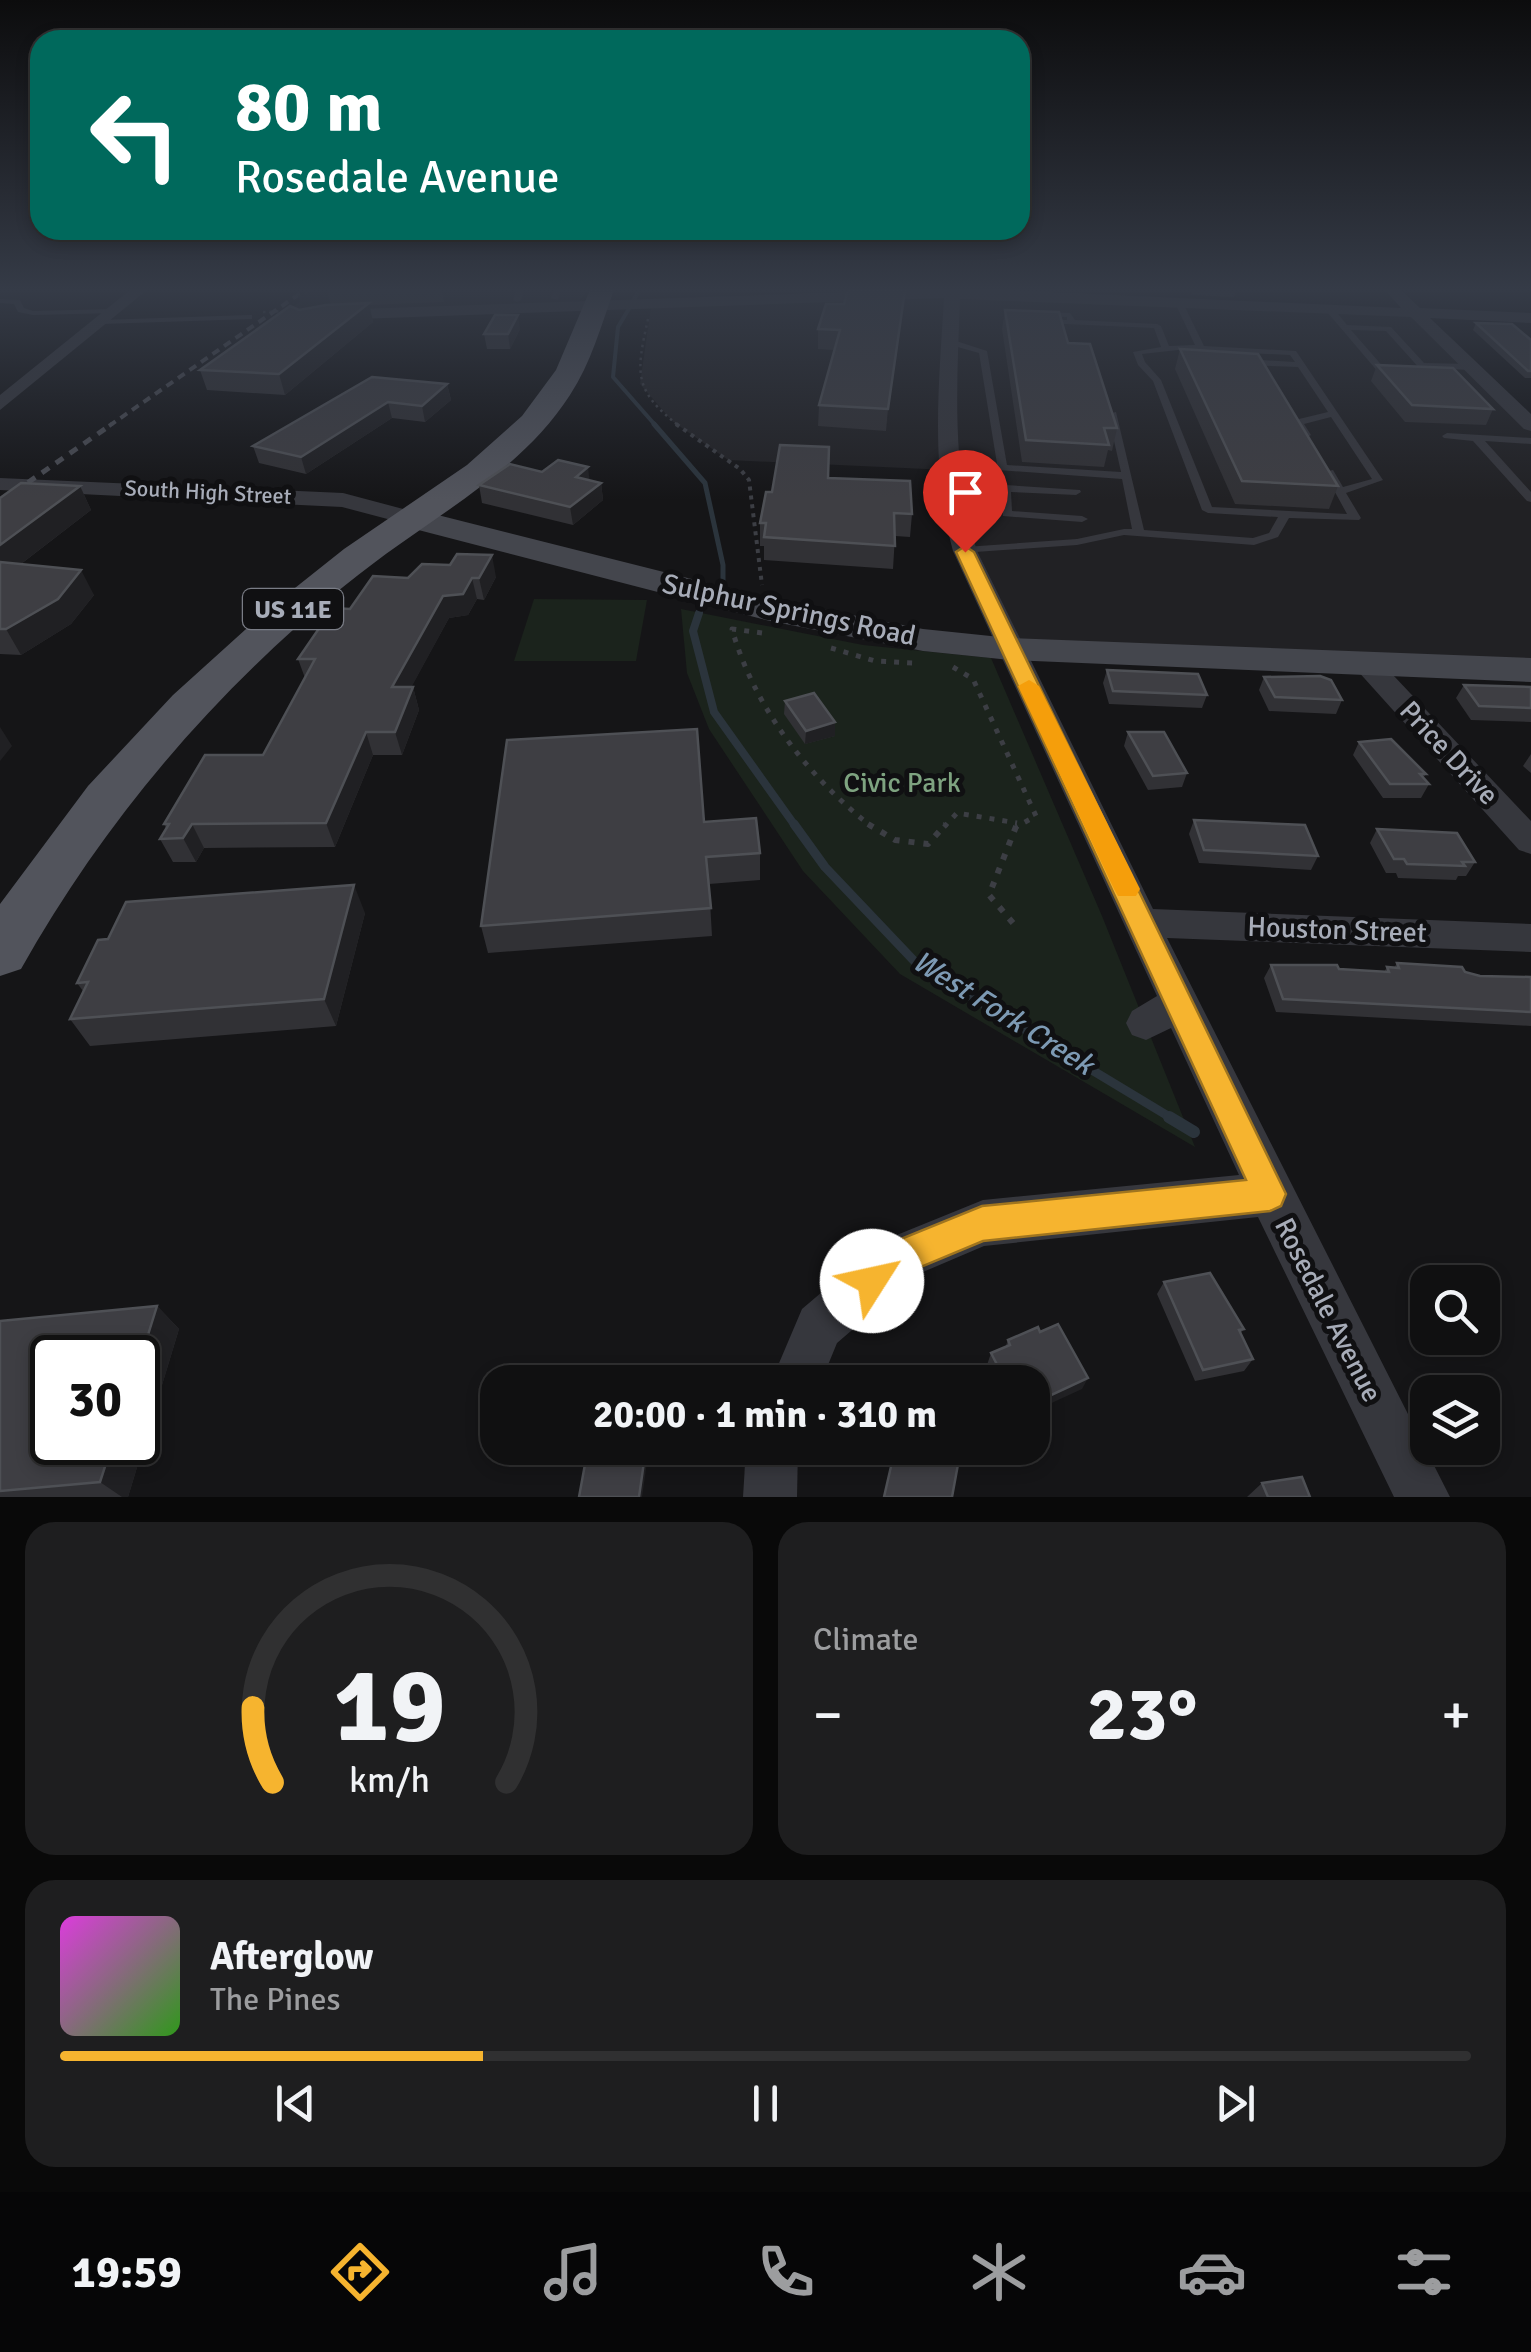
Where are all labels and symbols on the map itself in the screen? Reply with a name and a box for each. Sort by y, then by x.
pin [923,450,1008,553]
street label: South High Street [124,474,292,510]
street label: Sulphur Springs Road [659,567,919,653]
road number: US 11E [243,589,343,629]
street label: Price Drive [1392,694,1506,812]
park label: Civic Park [843,766,961,800]
street label: Houston Street [1247,910,1427,950]
water label: West Fork Creek [906,943,1103,1085]
street label: Rosedale Avenue [1267,1212,1389,1408]
position arrow [820,1229,924,1333]
speed limit sign: 30 [30,1335,160,1465]

